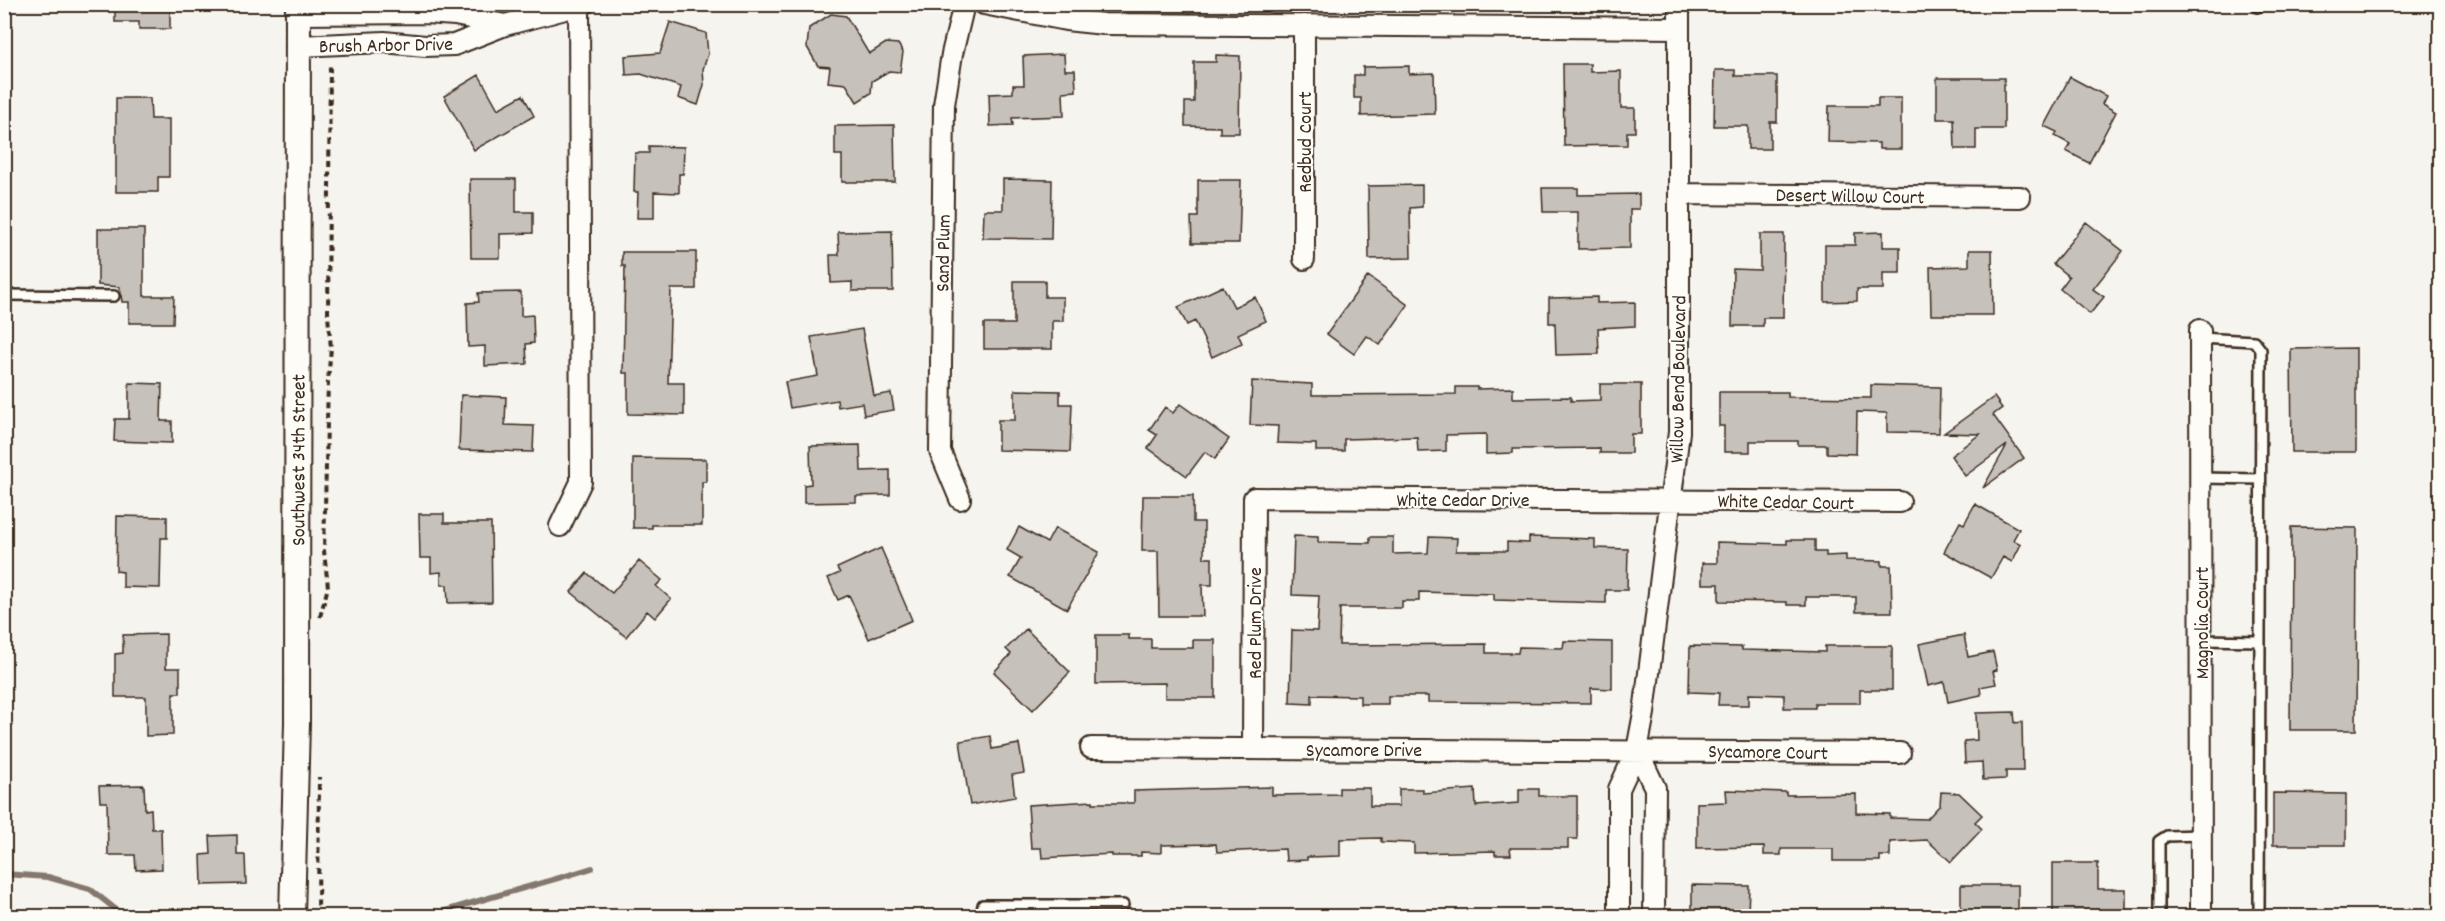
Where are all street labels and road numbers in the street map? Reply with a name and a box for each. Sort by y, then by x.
street label: Brush Arbor Drive [319,32,454,62]
street label: Redbud Court [1293,91,1321,193]
street label: Desert Willow Court [1775,183,1925,213]
street label: Sand Plum [930,214,960,292]
street label: Willow Bend Boulevard [1665,295,1695,463]
street label: Southwest 34th Street [286,374,314,546]
street label: White Cedar Drive [1396,488,1530,516]
street label: White Cedar Court [1717,489,1855,519]
street label: Red Plum Drive [1243,567,1271,679]
street label: Magnolia Court [2190,567,2218,679]
street label: Sycamore Drive [1306,738,1422,766]
street label: Sycamore Court [1708,739,1828,769]

